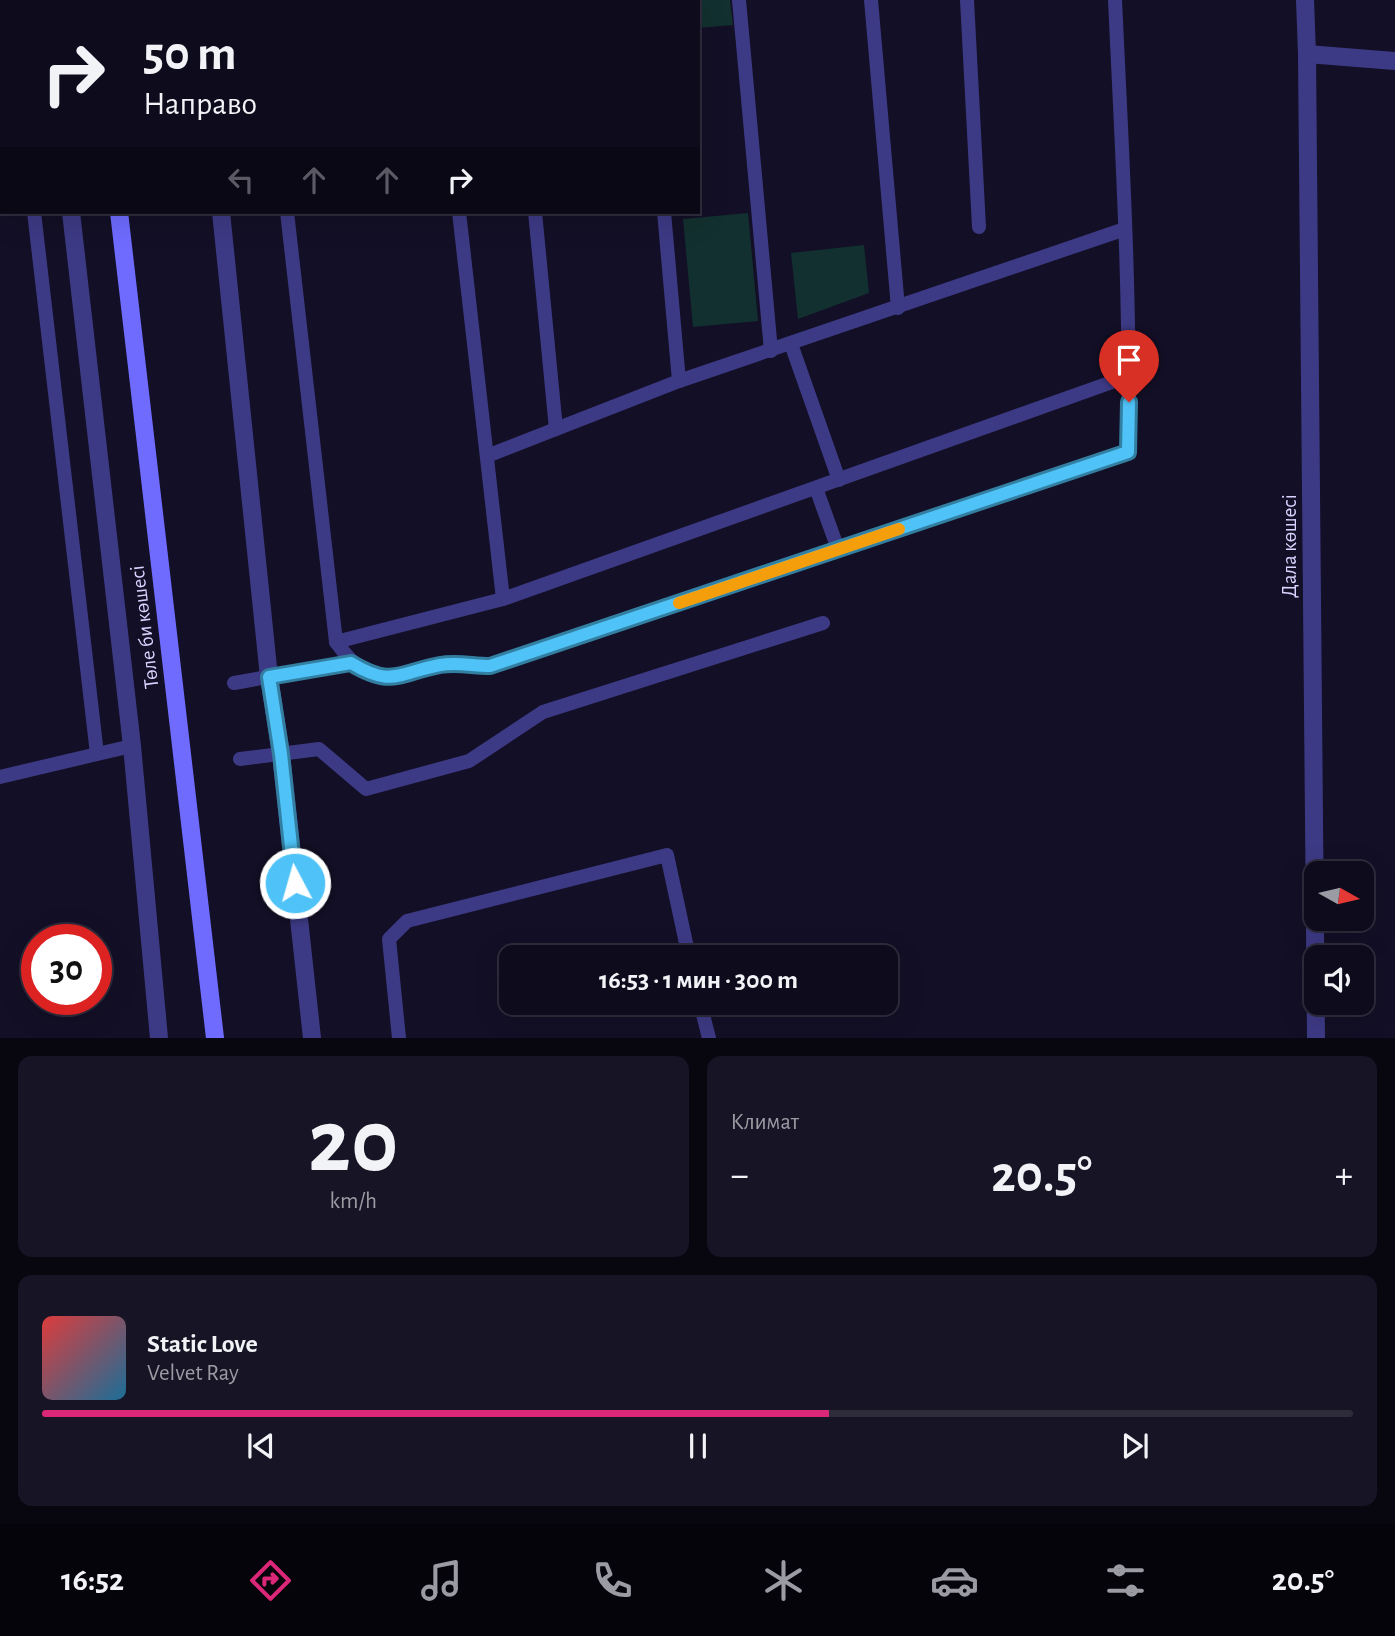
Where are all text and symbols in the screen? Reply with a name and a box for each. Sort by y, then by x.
icon: right [28,28,119,119]
text: 50 m [143,30,237,79]
text: Направо [143,88,257,120]
icon: left [222,161,260,199]
icon: ahead [295,161,333,199]
icon: ahead [368,161,406,199]
icon: right [441,161,479,199]
pin [1099,330,1159,402]
icon: arrive [1110,341,1148,379]
street label: Дала көшесі [1279,494,1300,598]
street label: Төле би көшесі [127,564,162,690]
position arrow [258,846,332,920]
north arrow [1304,861,1374,931]
map controls [1304,861,1374,1015]
speed limit sign: 30 [21,924,112,1015]
button: sound [1304,945,1374,1015]
text: 16:53 · 1 мин · 300 m [599,967,798,993]
text: 20 [308,1097,398,1188]
text: Климат [731,1111,799,1134]
text: 20.5° [991,1149,1092,1201]
text: − [731,1157,749,1195]
text: + [1335,1157,1353,1195]
text: km/h [330,1190,377,1213]
text: Static Love [147,1331,258,1357]
text: Velvet Ray [147,1362,239,1385]
icon: previous [242,1427,280,1465]
icon: pause [679,1427,717,1465]
icon: next [1116,1427,1154,1465]
icon: directions [246,1556,295,1605]
icon: music [417,1556,466,1605]
icon: phone [588,1556,637,1605]
icon: climate [759,1556,808,1605]
icon: car [930,1556,979,1605]
icon: filters [1101,1556,1150,1605]
text: 16:52 [61,1564,124,1596]
text: 20.5° [1272,1564,1334,1596]

